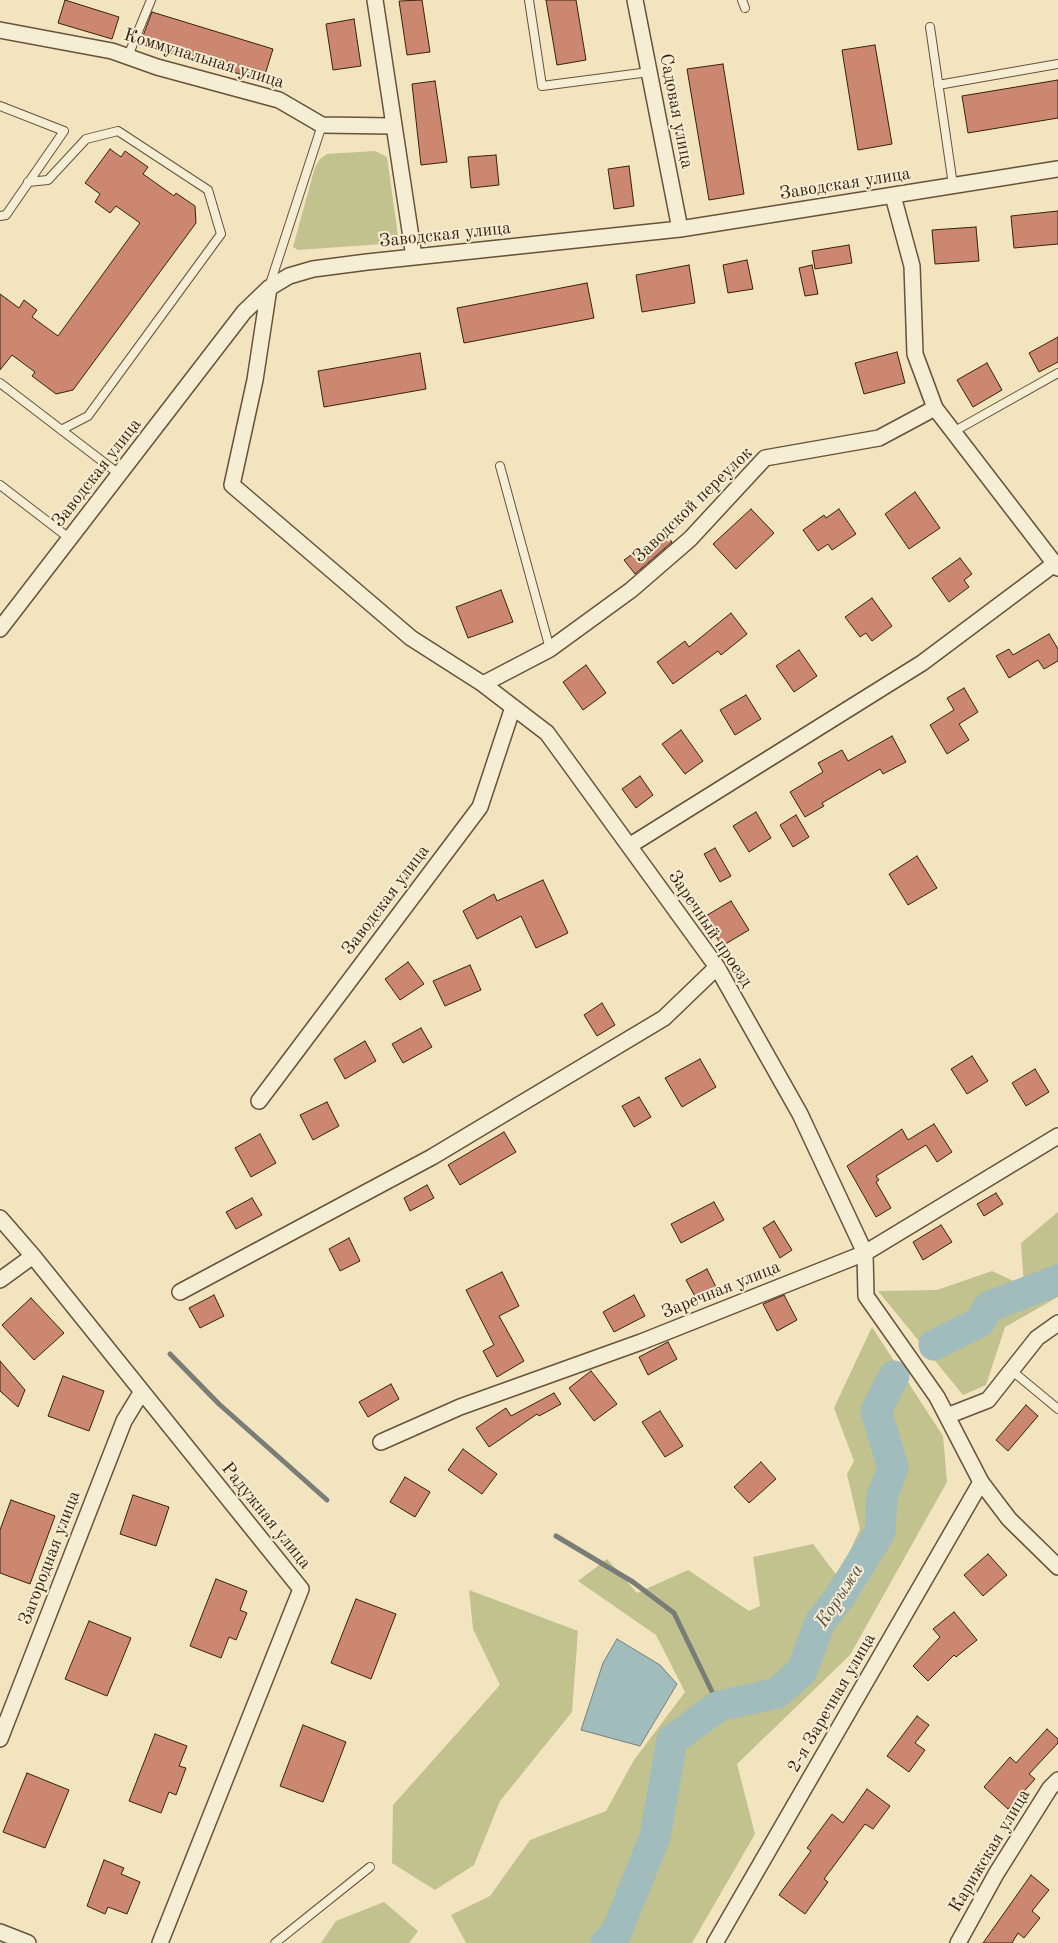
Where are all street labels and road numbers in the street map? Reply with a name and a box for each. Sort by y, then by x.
street label: Коммунальная улица [121,24,287,94]
street label: Садовая улица [654,52,698,170]
street label: Заводская улица [778,163,912,205]
street label: Заводская улица [378,217,512,253]
street label: Заводская улица [48,414,146,532]
street label: Заводской переулок [629,442,757,568]
street label: Заводская улица [338,841,434,959]
street label: Заречный проезд [663,866,757,992]
street label: Заречная улица [659,1256,783,1324]
street label: Радужная улица [216,1458,316,1574]
street label: Загородная улица [15,1488,85,1628]
street label: 2-я Заречная улица [783,1629,881,1777]
street label: Карижская улица [945,1785,1035,1917]

